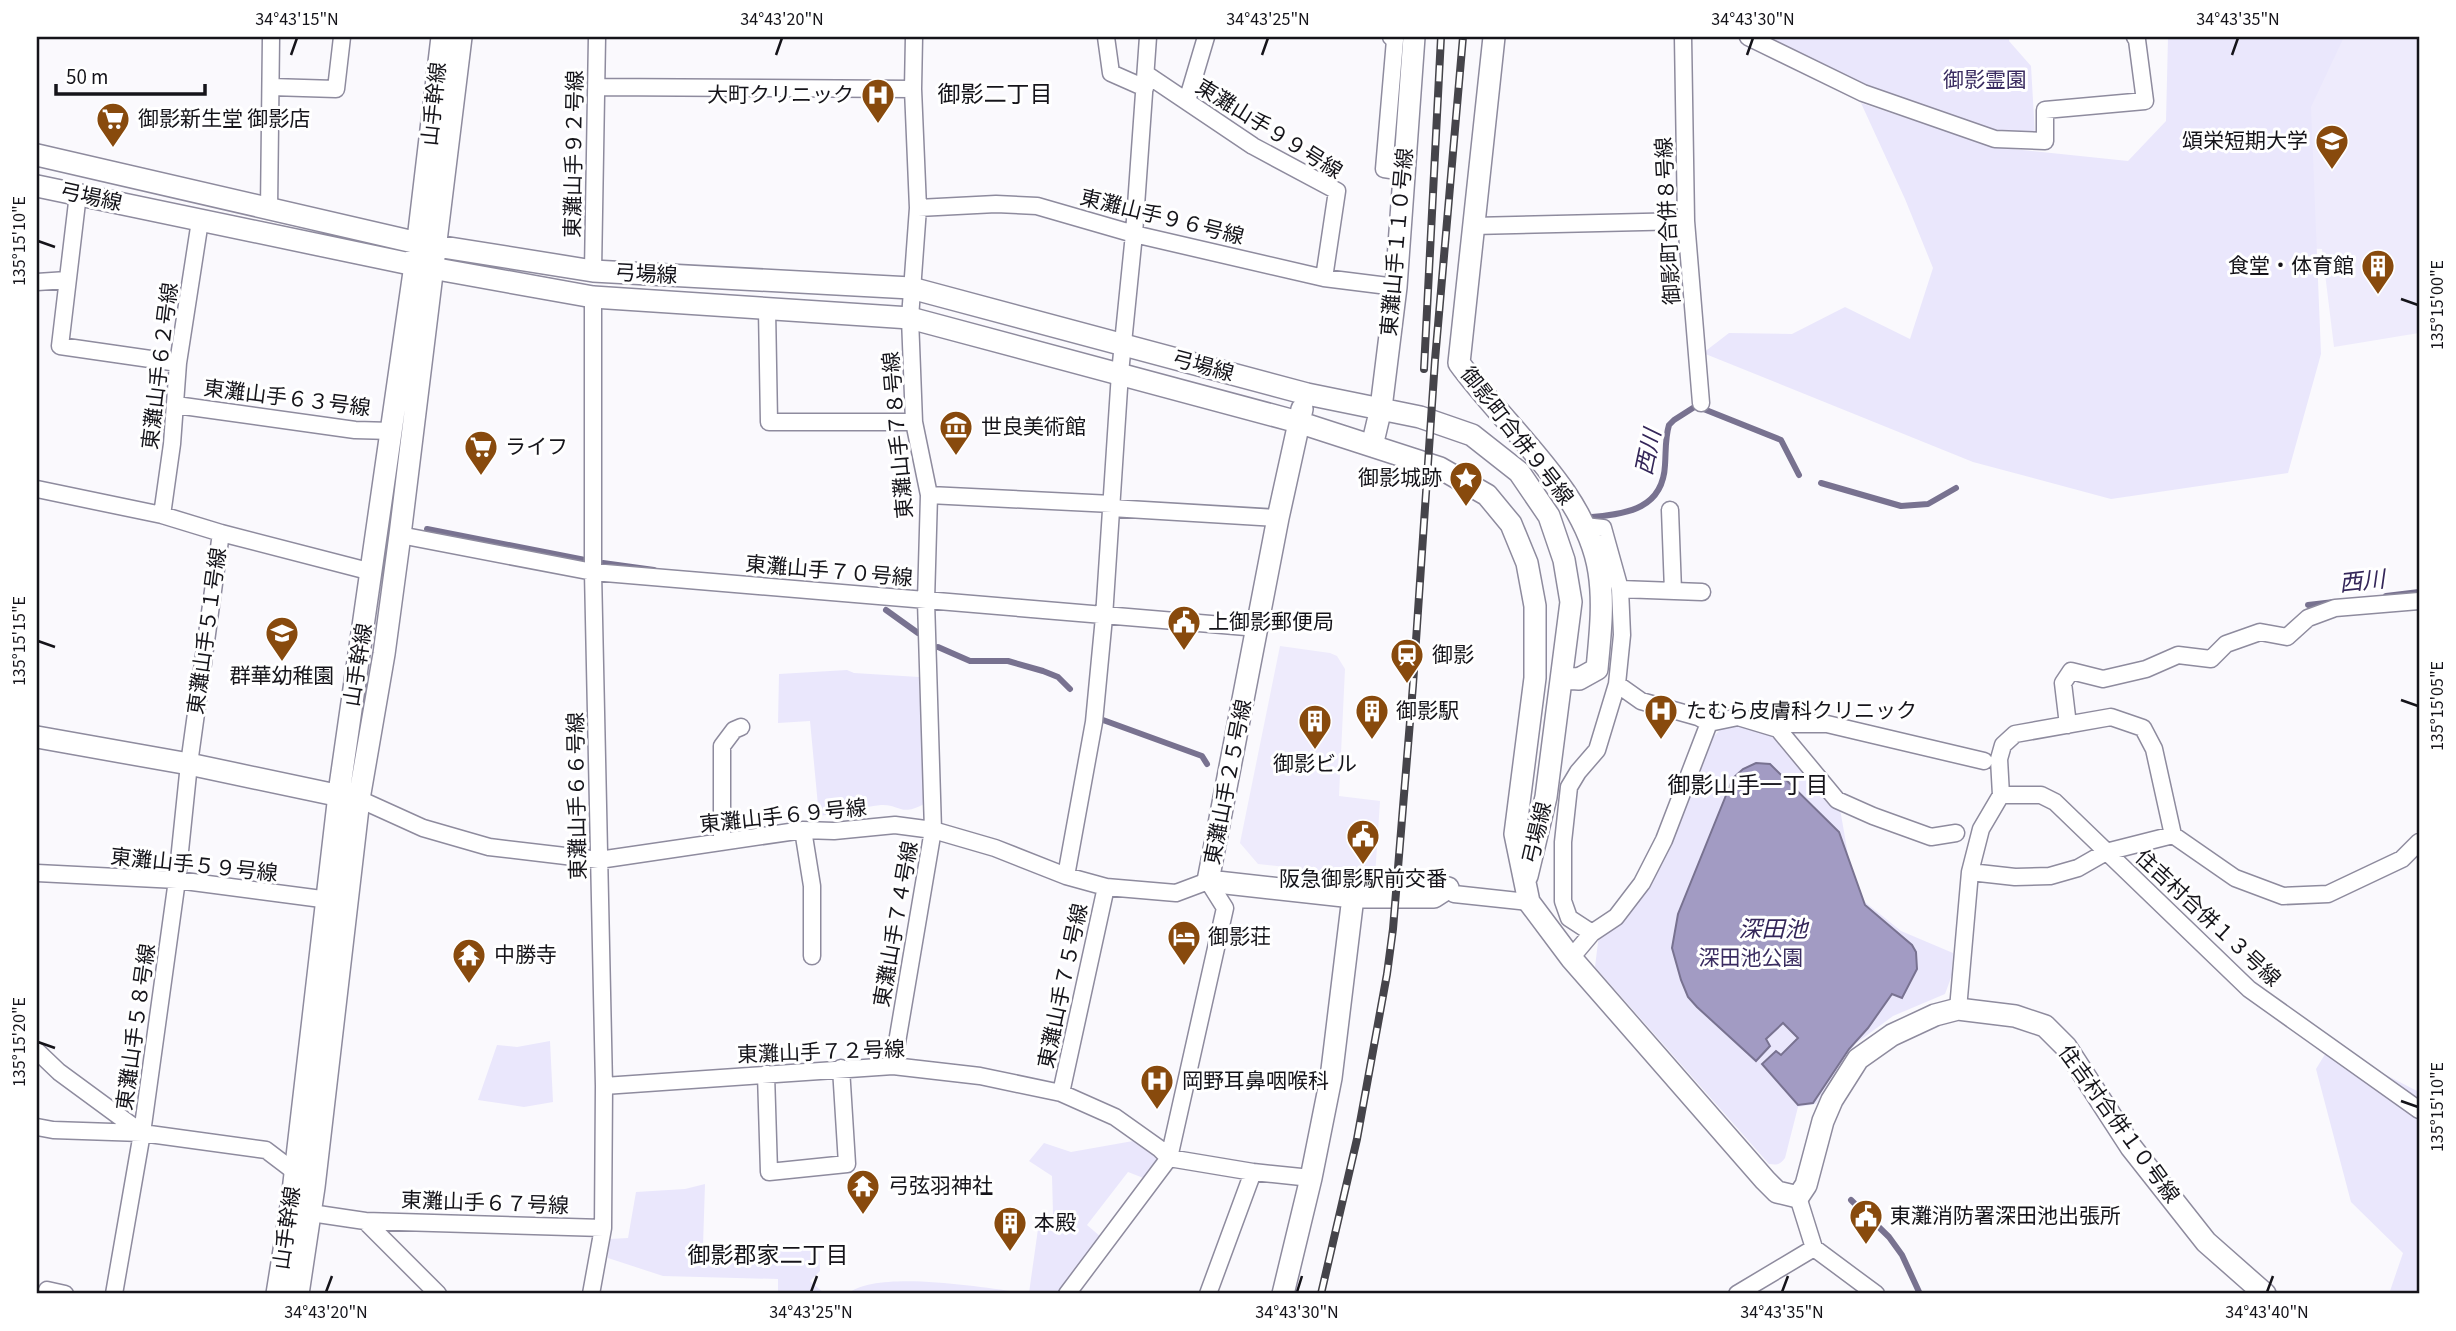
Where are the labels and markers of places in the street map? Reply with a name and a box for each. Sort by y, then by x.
hospital icon: 大町クリニック [859,76,897,125]
place label: 大町クリニック [707,80,854,110]
supermarket icon: 御影新生堂 御影店 [94,100,132,149]
place label: 御影新生堂 御影店 [138,104,310,134]
school or university icon: 頌栄短期大学 [2313,122,2351,171]
place label: 頌栄短期大学 [2182,126,2308,156]
building icon: 食堂・体育館 [2359,247,2397,296]
place label: 食堂・体育館 [2228,251,2354,281]
museum icon: 世良美術館 [937,408,975,457]
place label: 世良美術館 [981,412,1086,442]
supermarket icon: ライフ [462,428,500,477]
place label: ライフ [505,432,568,462]
place icon: 御影城跡 [1447,459,1485,508]
place label: 御影城跡 [1358,463,1442,493]
public building icon: 上御影郵便局 [1165,603,1203,652]
place label: 上御影郵便局 [1208,607,1334,637]
school or university icon: 群華幼稚園 [263,614,301,663]
station icon: 御影 [1388,636,1426,685]
place label: 御影 [1432,640,1474,670]
place label: 群華幼稚園 [230,661,335,691]
building icon: 御影駅 [1353,692,1391,741]
hospital icon: たむら皮膚科クリニック [1642,692,1680,741]
place label: 御影駅 [1396,696,1459,726]
place label: たむら皮膚科クリニック [1686,696,1917,726]
building icon: 御影ビル [1296,702,1334,751]
place label: 御影ビル [1273,749,1357,779]
public building icon: 阪急御影駅前交番 [1344,817,1382,866]
place label: 阪急御影駅前交番 [1279,864,1447,894]
hotel icon: 御影荘 [1165,918,1203,967]
place label: 御影荘 [1208,922,1271,952]
temple icon: 中勝寺 [450,936,488,985]
place label: 中勝寺 [494,940,557,970]
hospital icon: 岡野耳鼻咽喉科 [1138,1062,1176,1111]
place label: 岡野耳鼻咽喉科 [1182,1066,1329,1096]
temple icon: 弓弦羽神社 [844,1167,882,1216]
place label: 弓弦羽神社 [888,1171,993,1201]
public building icon: 東灘消防署深田池出張所 [1847,1197,1885,1246]
place label: 東灘消防署深田池出張所 [1890,1201,2121,1231]
building icon: 本殿 [991,1204,1029,1253]
place label: 本殿 [1034,1208,1076,1238]

